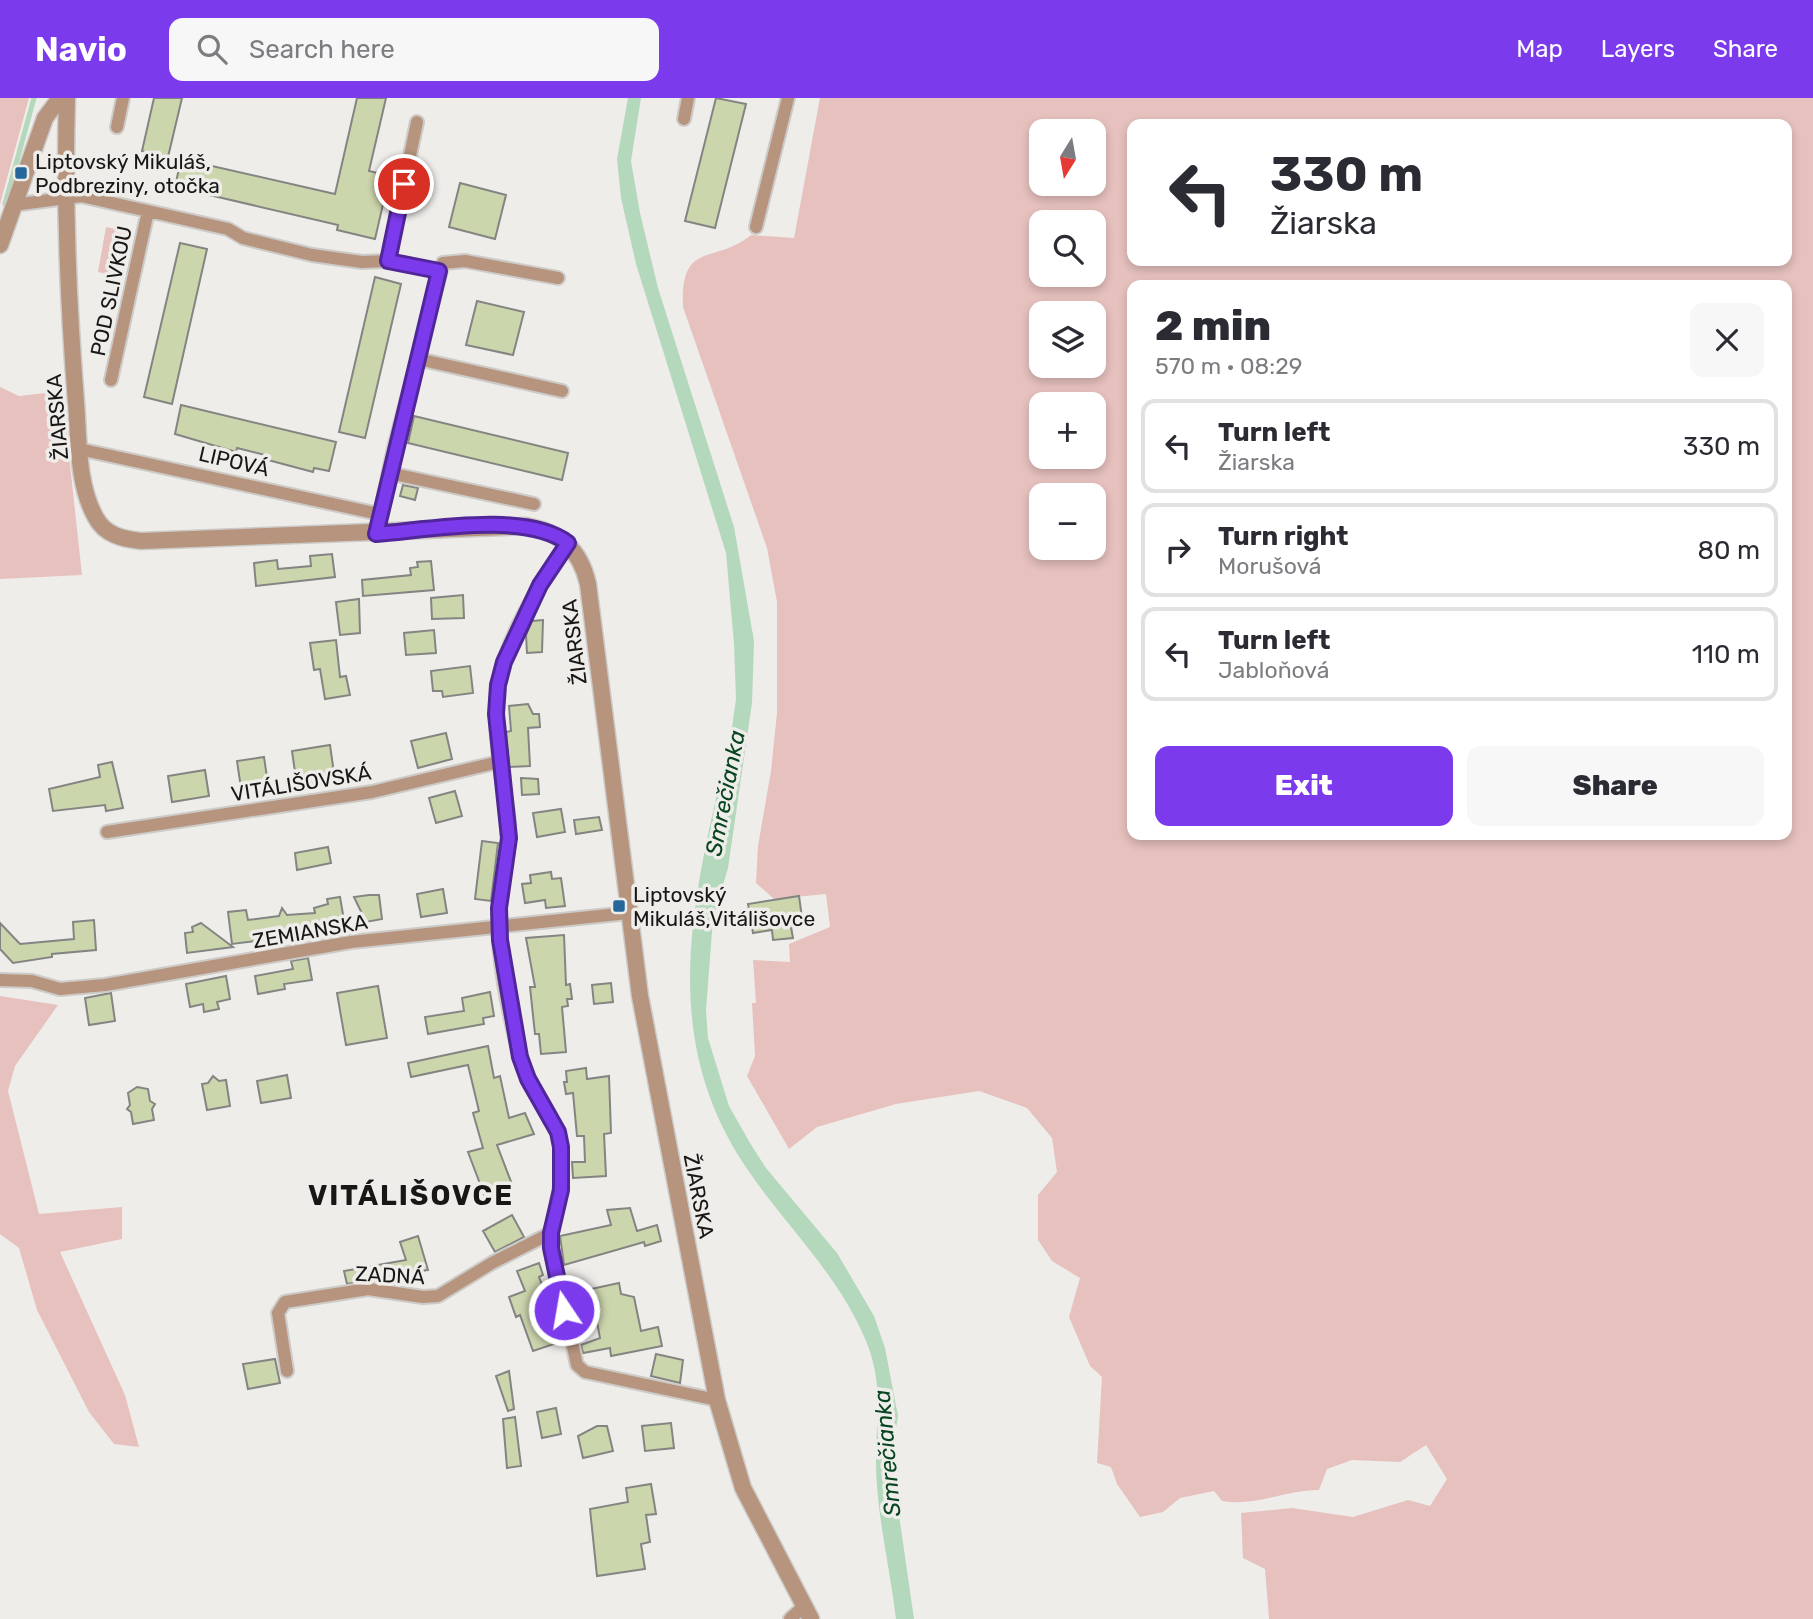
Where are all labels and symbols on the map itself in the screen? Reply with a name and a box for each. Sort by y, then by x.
north arrow [1029,119,1106,196]
place label: Liptovský Mikuláš, Podbreziny, otočka [35,149,220,198]
pin [374,154,434,214]
marker: Liptovský Mikuláš, Podbreziny, otočka [13,165,29,181]
street label: POD SLIVKOU [85,224,137,358]
street label: ŽIARSKA [41,373,73,461]
street label: LIPOVÁ [196,441,272,481]
street label: ŽIARSKA [556,598,592,686]
water label: Smrečianka [699,728,751,858]
street label: VITÁLIŠOVSKÁ [229,760,373,806]
place label: Liptovský Mikuláš,Vitálišovce [633,882,815,931]
marker: Liptovský Mikuláš,Vitálišovce [611,898,627,914]
street label: ZEMIANSKA [251,909,369,953]
street label: ŽIARSKA [679,1151,719,1241]
district label: VITÁLIŠOVCE [308,1179,514,1212]
street label: ZADNÁ [354,1261,426,1289]
position arrow [527,1273,601,1347]
water label: Smrečianka [868,1388,906,1518]

